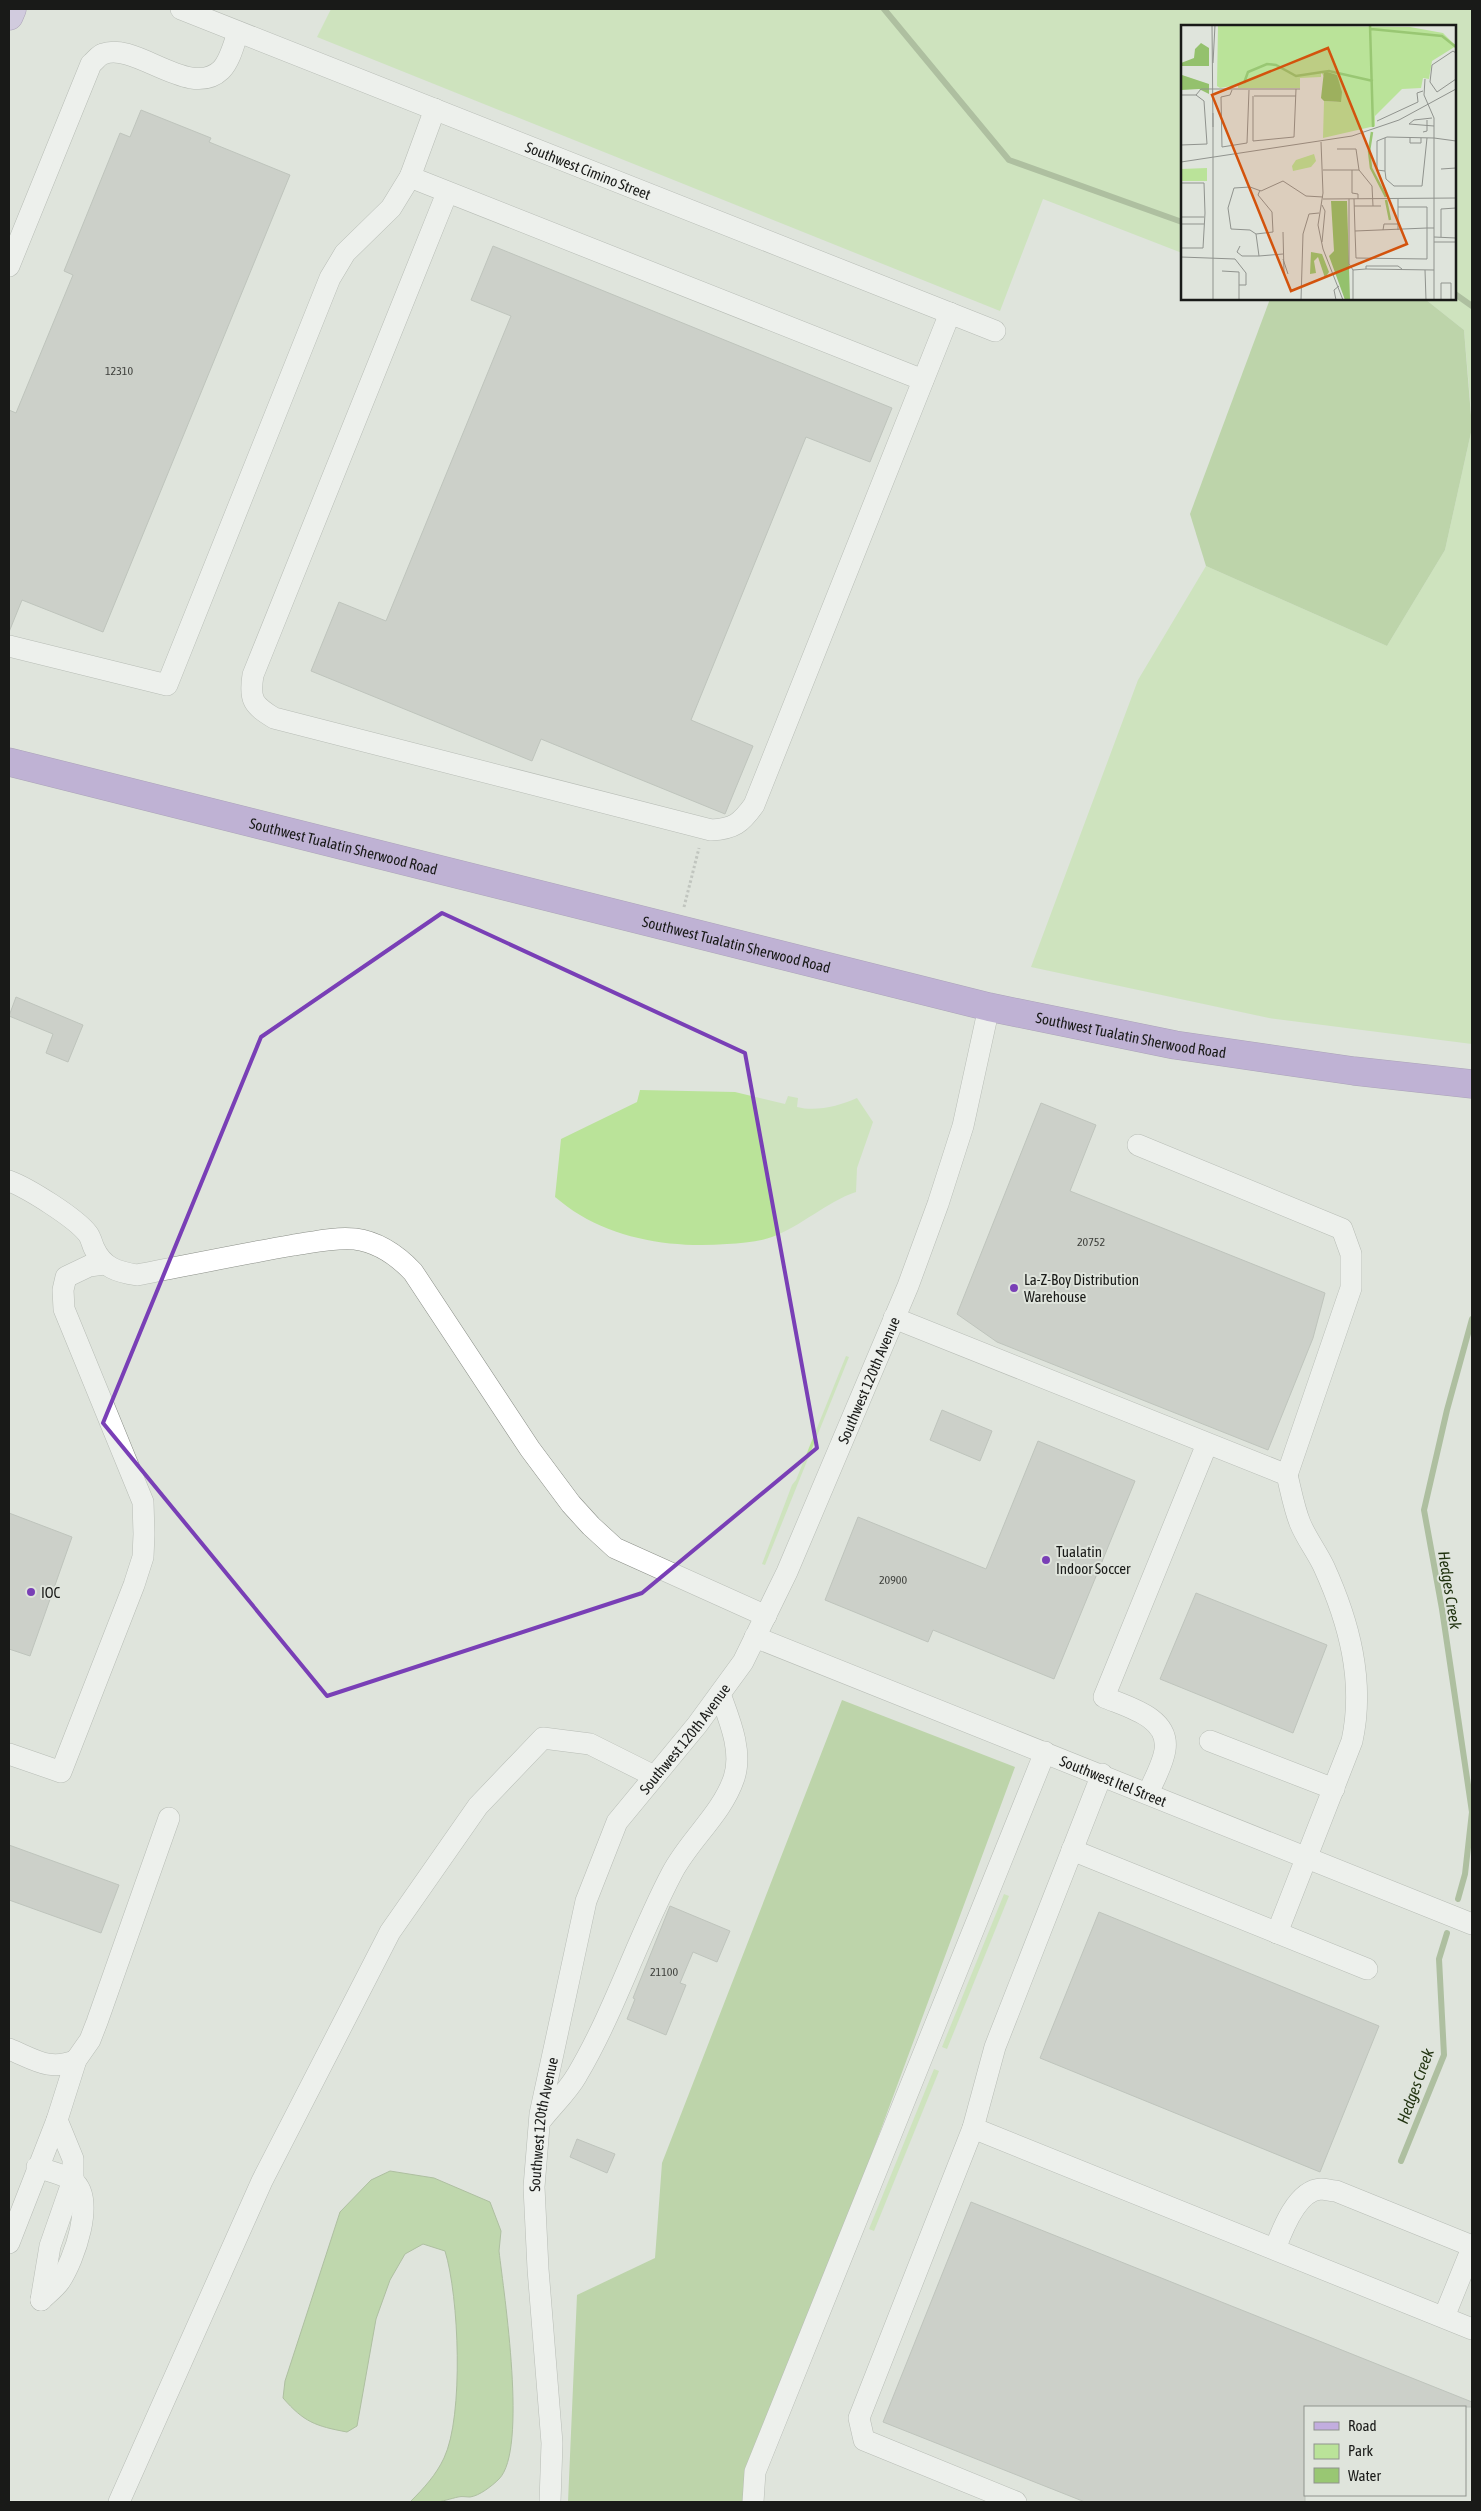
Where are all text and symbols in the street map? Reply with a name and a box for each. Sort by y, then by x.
inset map [1181,25,1456,300]
street label: Southwest Cimino Street [523,138,653,203]
house number: 12310 [105,364,133,378]
street label: Southwest Tualatin Sherwood Road [248,814,440,877]
street label: Southwest Tualatin Sherwood Road [641,912,832,976]
street label: Southwest Tualatin Sherwood Road [1034,1008,1227,1061]
house number: 20752 [1077,1235,1105,1249]
place label: La-Z-Boy Distribution Warehouse [1024,1271,1139,1305]
marker: La-Z-Boy Distribution Warehouse [1008,1282,1020,1294]
street label: Southwest 120th Avenue [834,1314,903,1446]
place label: Tualatin Indoor Soccer [1056,1543,1131,1577]
water label: Hedges Creek [1434,1550,1465,1631]
marker: Tualatin Indoor Soccer [1040,1554,1052,1566]
house number: 20900 [879,1573,907,1587]
place label: IOC [41,1584,61,1601]
marker: IOC [25,1586,37,1598]
street label: Southwest 120th Avenue [635,1680,733,1797]
street label: Southwest Itel Street [1058,1751,1169,1809]
house number: 21100 [650,1965,678,1979]
water label: Hedges Creek [1393,2045,1438,2126]
street label: Southwest 120th Avenue [525,2055,561,2192]
legend [1304,2406,1466,2496]
text: Road [1348,2417,1377,2434]
text: Park [1348,2442,1373,2459]
text: Water [1348,2467,1381,2484]

